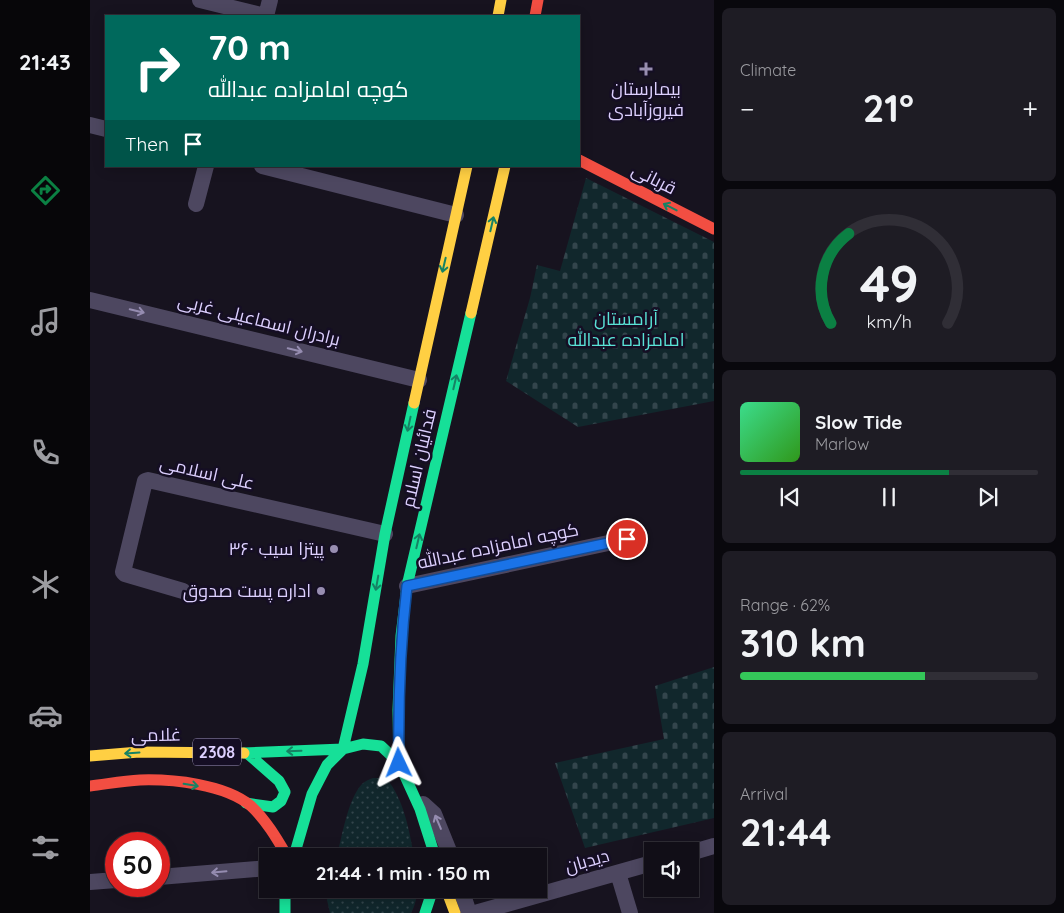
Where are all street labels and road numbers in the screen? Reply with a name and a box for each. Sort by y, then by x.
street label: قربانی [628,158,680,200]
street label: برادران اسماعیلی غربی [176,288,343,351]
street label: فدائیان اسلام [396,406,442,510]
street label: علی اسلامی [158,450,257,495]
street label: کوچه امامزاده عبدالله [415,517,581,575]
street label: غلامی [131,723,181,746]
road number: 2308 [193,739,241,766]
street label: دیدبان [562,843,612,878]

